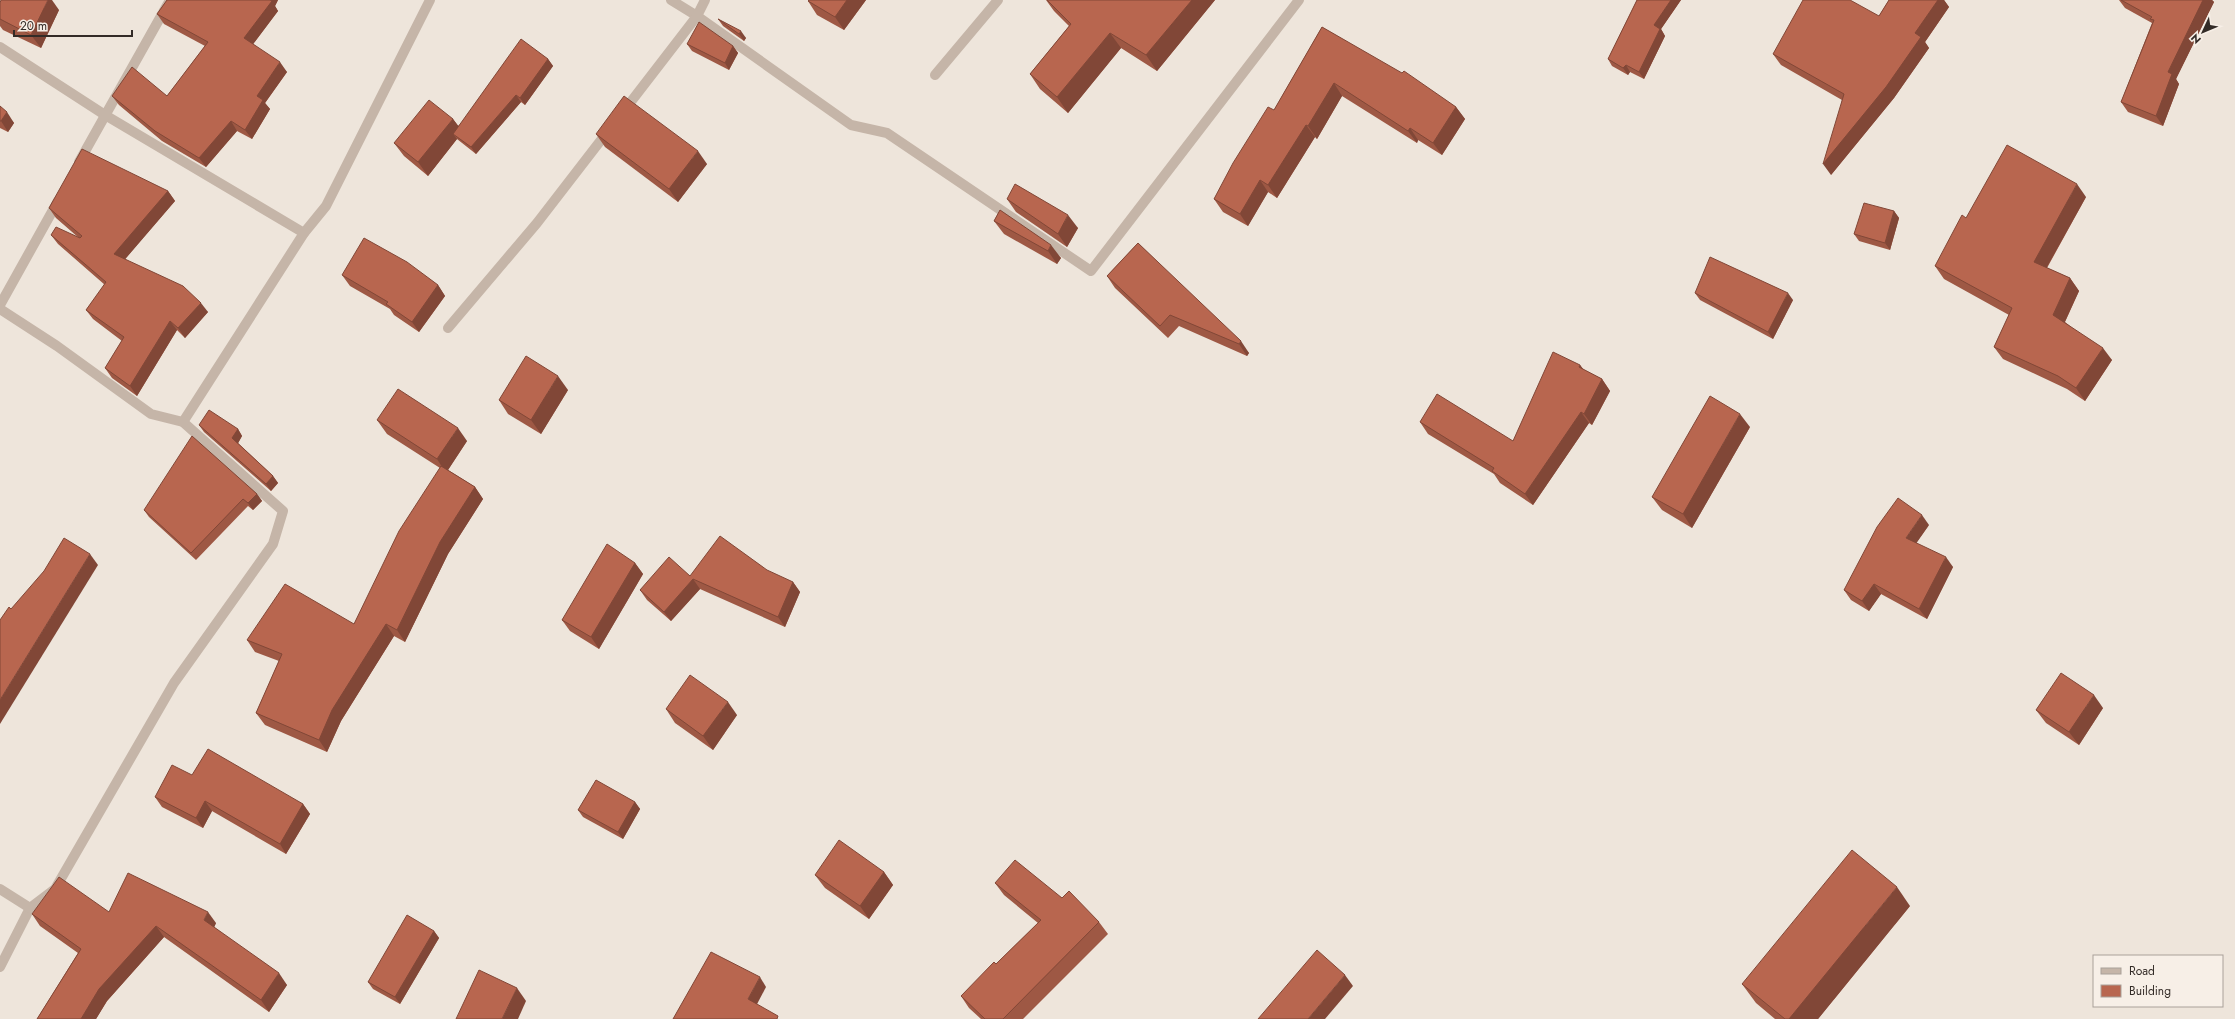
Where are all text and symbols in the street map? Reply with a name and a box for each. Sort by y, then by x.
scale bar [14,12,132,38]
north arrow [2183,12,2223,52]
text: 20 m [20,17,47,35]
text: N [2187,30,2205,48]
legend [2093,955,2223,1007]
text: Road [2129,962,2155,980]
text: Building [2129,982,2171,1000]

